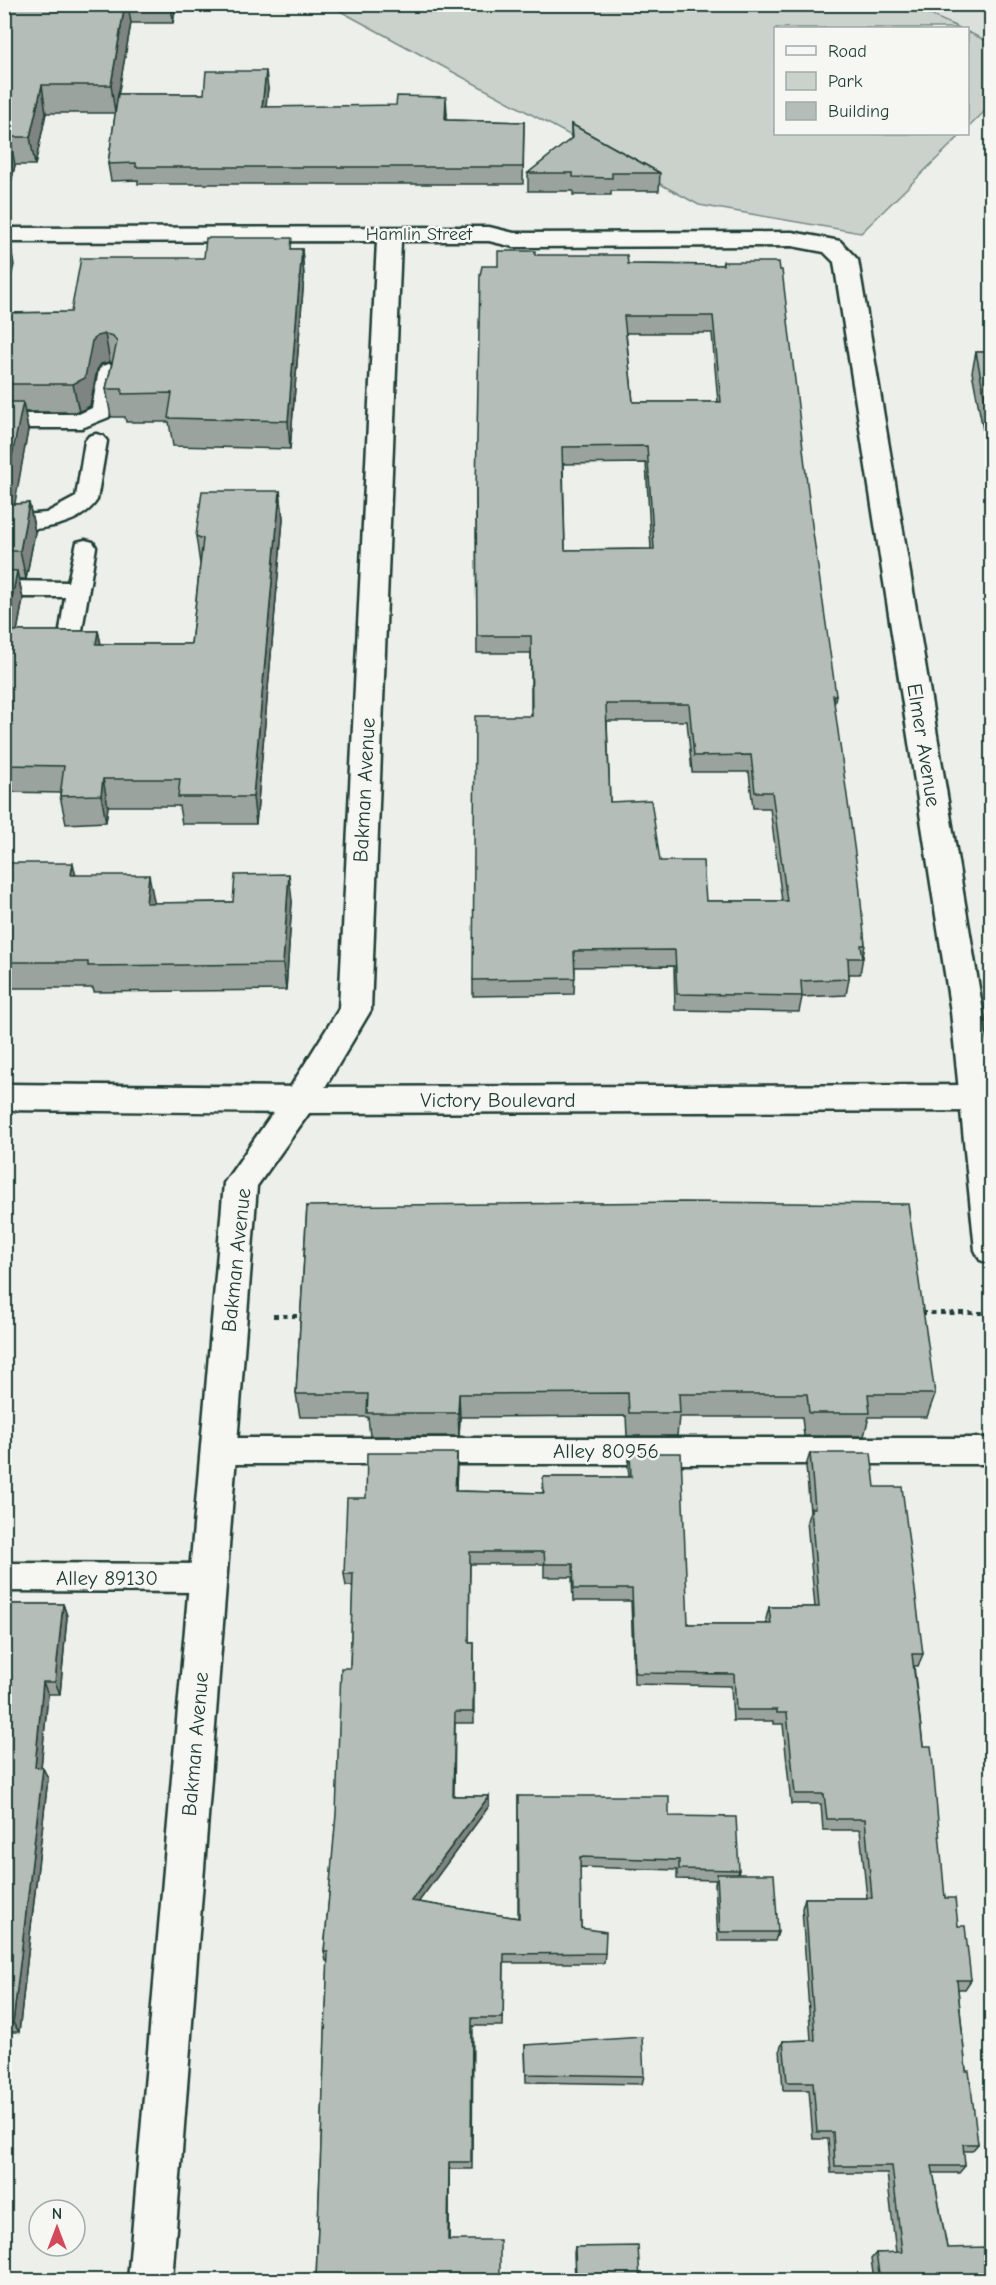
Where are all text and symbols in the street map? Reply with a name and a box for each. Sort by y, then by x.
legend [774,27,969,135]
text: Road [828,41,867,62]
text: Park [828,71,863,92]
text: Building [828,101,890,122]
street label: Hamlin Street [366,224,473,245]
street label: Elmer Avenue [902,682,946,808]
street label: Bakman Avenue [348,717,380,863]
street label: Victory Boulevard [420,1088,576,1112]
street label: Bakman Avenue [216,1187,256,1333]
street label: Alley 80956 [553,1439,659,1463]
street label: Alley 89130 [56,1566,158,1590]
street label: Bakman Avenue [177,1671,213,1817]
north arrow [27,2198,87,2258]
text: N [52,2205,62,2223]

